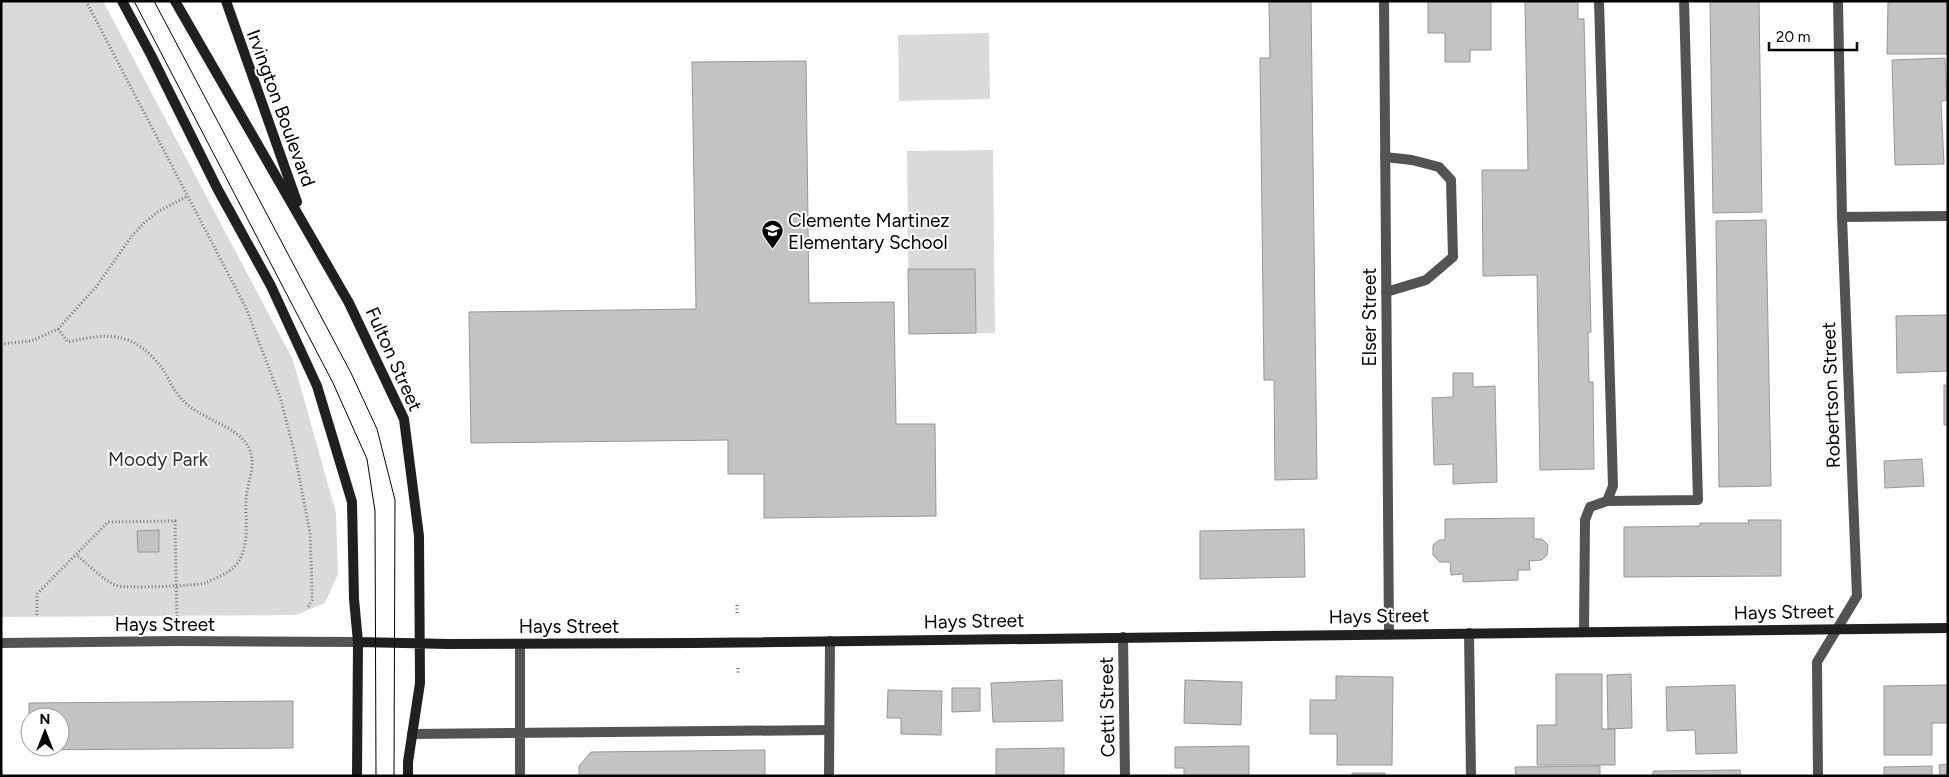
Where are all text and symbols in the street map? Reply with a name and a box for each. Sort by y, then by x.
scale bar [1769,20,1856,52]
street label: Irvington Boulevard [242,26,320,190]
text: 20 m [1776,28,1810,46]
place label: Clemente Martinez Elementary School [788,209,950,254]
school or university icon: Clemente Martinez Elementary School [760,219,784,250]
street label: Elser Street [1358,268,1381,366]
street label: Fulton Street [361,303,427,415]
street label: Robertson Street [1817,321,1845,469]
park label: Moody Park [108,448,209,471]
street label: Hays Street [1734,600,1834,624]
street label: Hays Street [1329,604,1429,628]
street label: Hays Street [924,609,1024,633]
street label: Hays Street [115,613,215,636]
street label: Hays Street [519,615,619,638]
street label: Cetti Street [1095,656,1119,758]
north arrow [20,707,70,757]
text: N [40,711,50,728]

